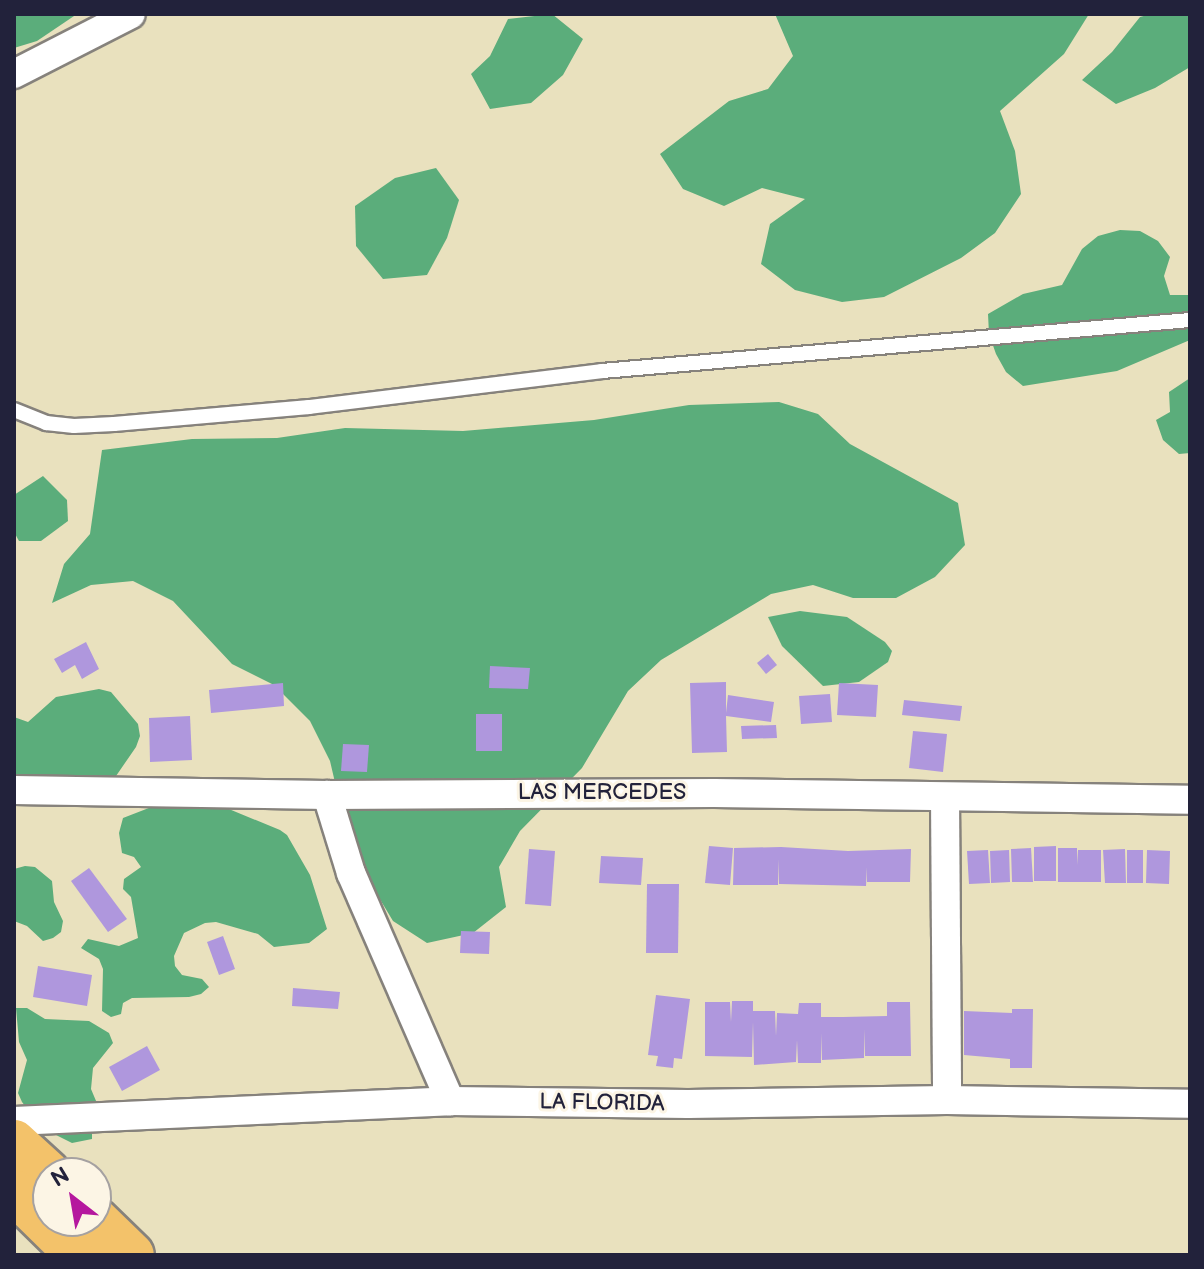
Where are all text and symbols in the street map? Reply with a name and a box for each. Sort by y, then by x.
street label: LAS MERCEDES [518,780,686,806]
street label: LA FLORIDA [539,1089,665,1117]
north arrow [32,1157,112,1237]
text: N [46,1162,74,1194]

